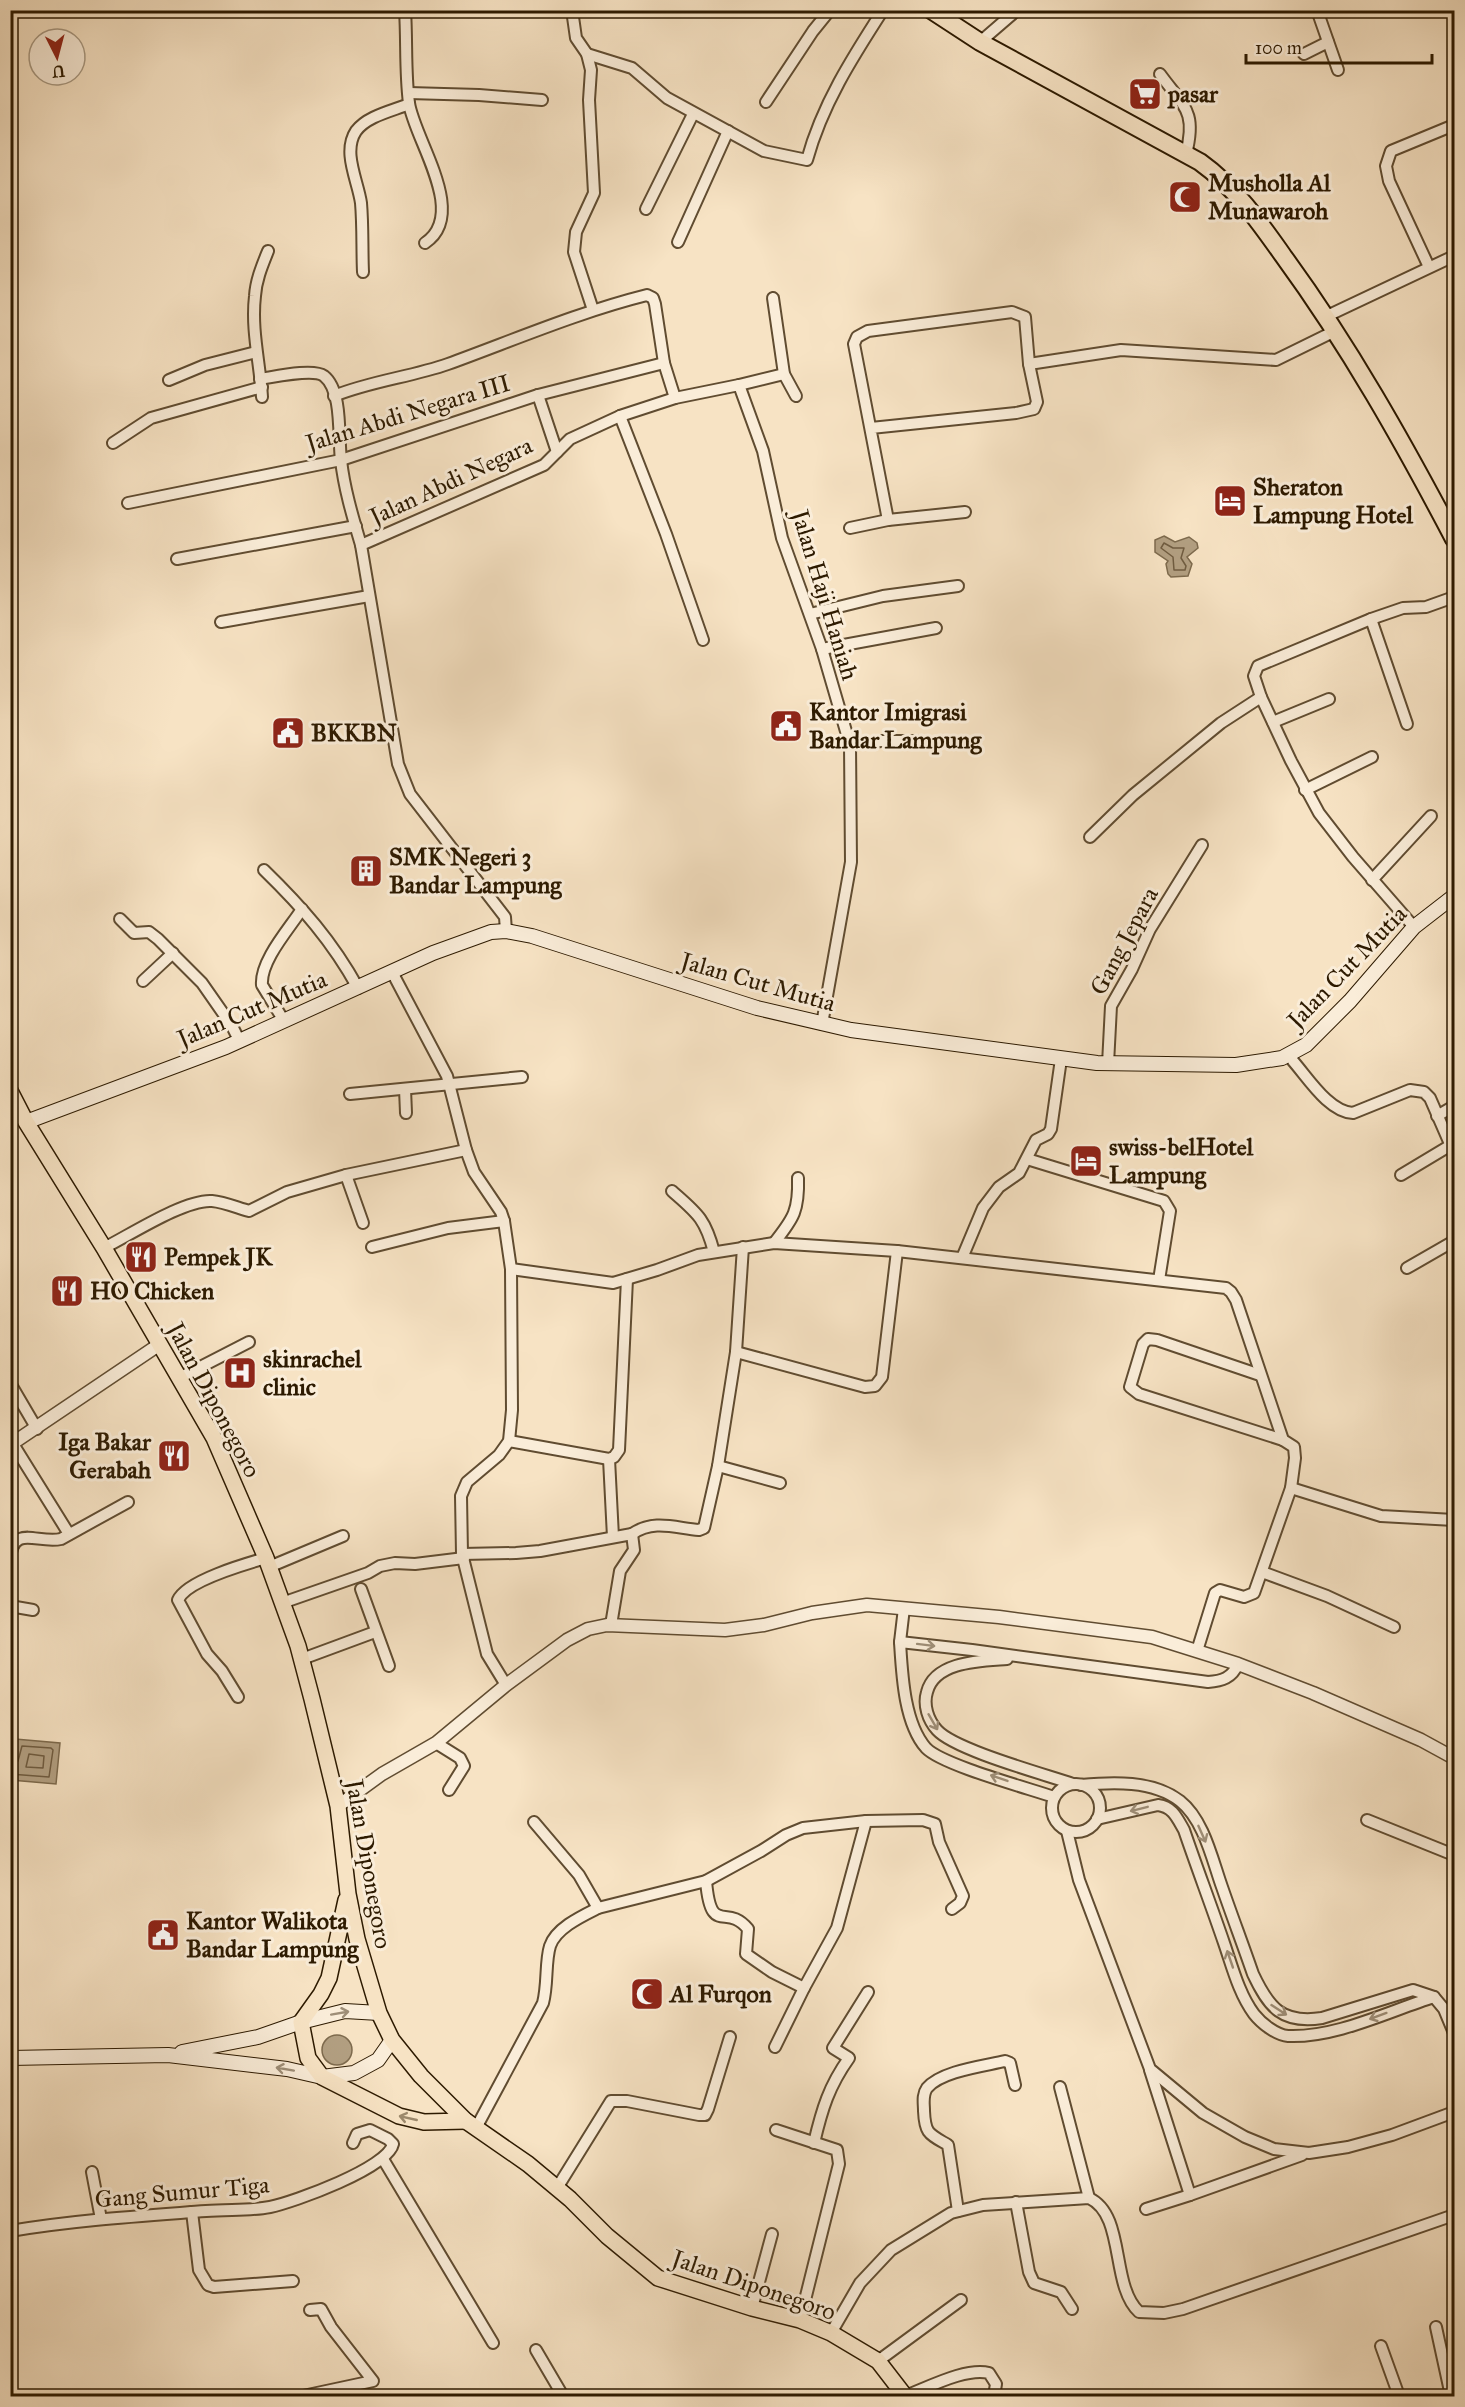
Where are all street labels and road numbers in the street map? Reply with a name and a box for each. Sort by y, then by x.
street label: Jalan Abdi Negara III [299,368,514,459]
street label: Jalan Abdi Negara [362,430,538,533]
street label: Jalan Haji Haniah [784,503,865,684]
street label: Gang Jepara [1083,881,1165,1000]
street label: Jalan Cut Mutia [1279,899,1414,1037]
street label: Jalan Cut Mutia [674,945,840,1019]
street label: Jalan Cut Mutia [170,964,332,1055]
street label: Jalan Diponegoro [159,1315,267,1483]
street label: Jalan Diponegoro [339,1774,399,1951]
street label: Gang Sumur Tiga [94,2169,271,2215]
street label: Jalan Diponegoro [665,2242,840,2327]

